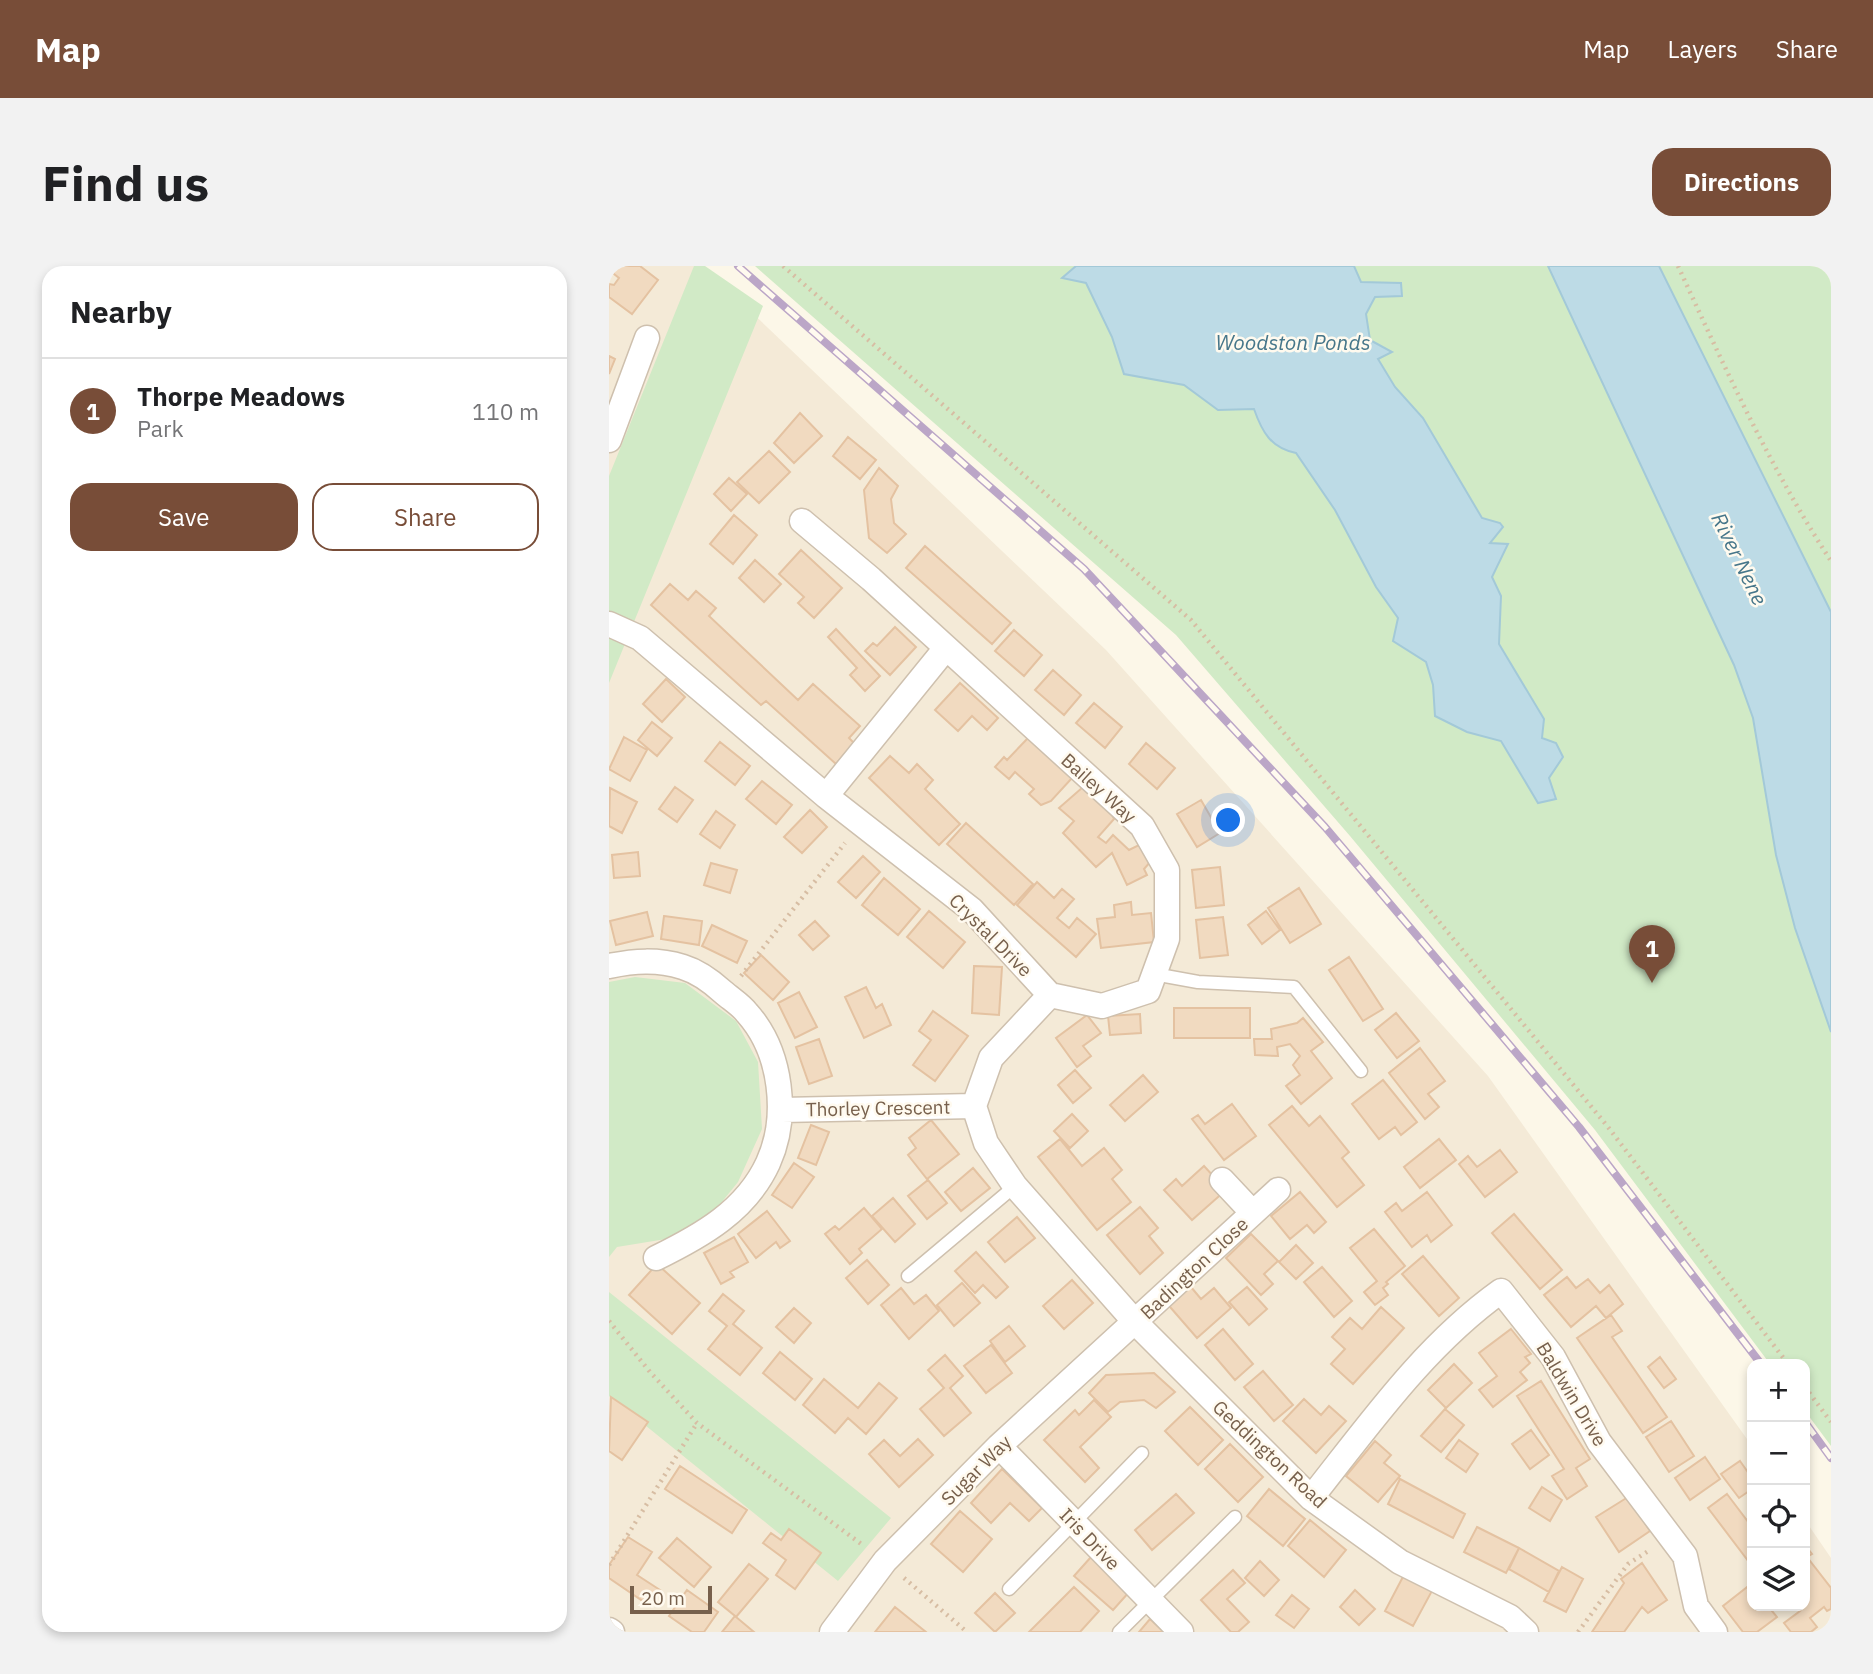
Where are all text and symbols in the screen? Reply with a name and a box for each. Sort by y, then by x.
text: Map [35,28,101,71]
text: Map [1583,33,1630,65]
text: Layers [1668,33,1738,65]
text: Share [1776,33,1838,65]
button: Directions [1652,148,1831,216]
text: Find us [42,151,209,214]
text: Nearby [70,292,172,331]
water label: Woodston Ponds [1215,328,1371,356]
text: Thorpe Meadows [137,379,345,413]
text: 1 [86,396,100,426]
text: 110 m [472,396,539,426]
text: Park [137,413,184,443]
button: Save [70,483,298,551]
button: Share [312,483,539,551]
water label: River Nene [1705,508,1774,610]
street label: Bailey Way [1056,748,1142,828]
your location [1211,803,1245,837]
street label: Crystal Drive [944,888,1038,982]
pin: 1 [1629,925,1675,983]
street label: Thorley Crescent [806,1095,950,1121]
street label: Badington Close [1135,1212,1253,1324]
street label: Baldwin Drive [1531,1337,1613,1451]
map controls [1747,1359,1810,1611]
button: + [1747,1359,1810,1422]
street label: Geddington Road [1208,1395,1332,1513]
button: − [1747,1422,1810,1485]
street label: Sugar Way [936,1429,1017,1510]
button: locate [1747,1485,1810,1548]
street label: Iris Drive [1055,1503,1125,1575]
button: layers [1747,1548,1810,1611]
scale bar [630,1583,712,1615]
text: 20 m [641,1586,685,1610]

